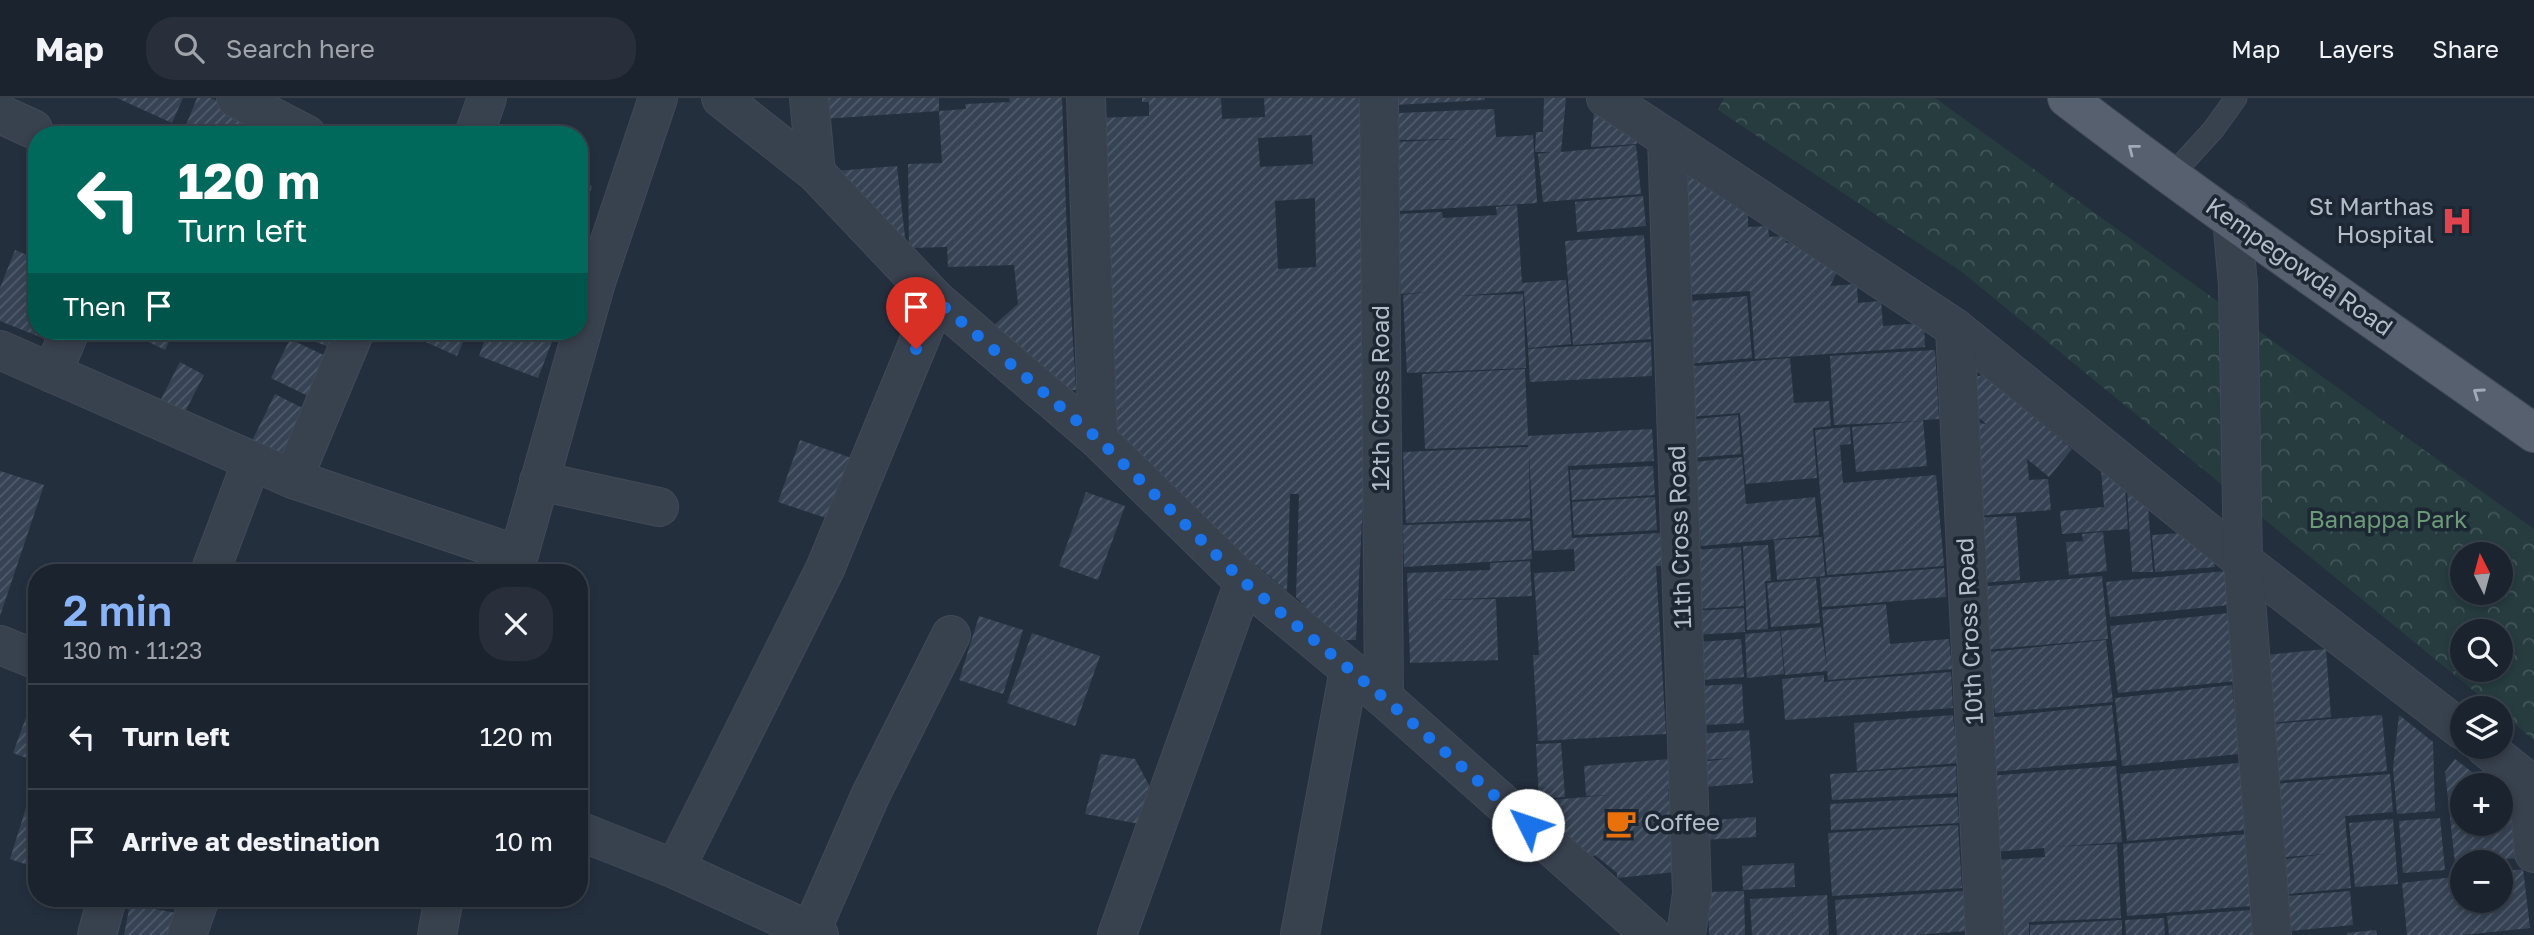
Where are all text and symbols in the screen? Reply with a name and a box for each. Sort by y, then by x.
search box [146,17,636,80]
text: Map [35,29,104,68]
icon: search [170,29,208,67]
text: Search here [226,33,375,64]
text: Map [2231,34,2280,63]
text: Layers [2318,34,2394,63]
text: Share [2432,34,2499,63]
one-way arrow [2128,144,2141,157]
text: 120 m [178,151,320,210]
icon: left [63,154,154,245]
street label: Kempegowda Road [2201,190,2399,341]
place label: St Marthas Hospital [2309,191,2434,248]
hospital icon: St Marthas Hospital [2440,204,2474,238]
text: Turn left [178,211,307,249]
pin [886,277,946,349]
icon: arrive [140,287,178,325]
icon: arrive [897,288,935,326]
text: Then [63,291,126,322]
street label: 12th Cross Road [1365,305,1394,491]
one-way arrow [2473,389,2486,402]
street label: 11th Cross Road [1661,445,1696,629]
park label: Banappa Park [2309,504,2468,533]
street label: 10th Cross Road [1949,537,1988,725]
north arrow [2450,542,2513,606]
map controls [2450,542,2513,913]
text: 2 min [63,585,172,635]
button: close [479,587,553,661]
button: search [2450,619,2513,682]
text: 130 m · 11:23 [63,636,202,664]
button: layers [2450,696,2513,759]
icon: left [63,718,101,756]
text: Turn left [122,721,230,752]
text: 120 m [480,721,553,752]
button: + [2450,773,2513,836]
position arrow [1491,788,1565,862]
cafe icon: Coffee [1604,806,1638,840]
place label: Coffee [1644,807,1720,836]
icon: arrive [63,823,101,861]
text: Arrive at destination [122,826,380,857]
text: 10 m [495,826,553,857]
button: − [2450,850,2513,913]

